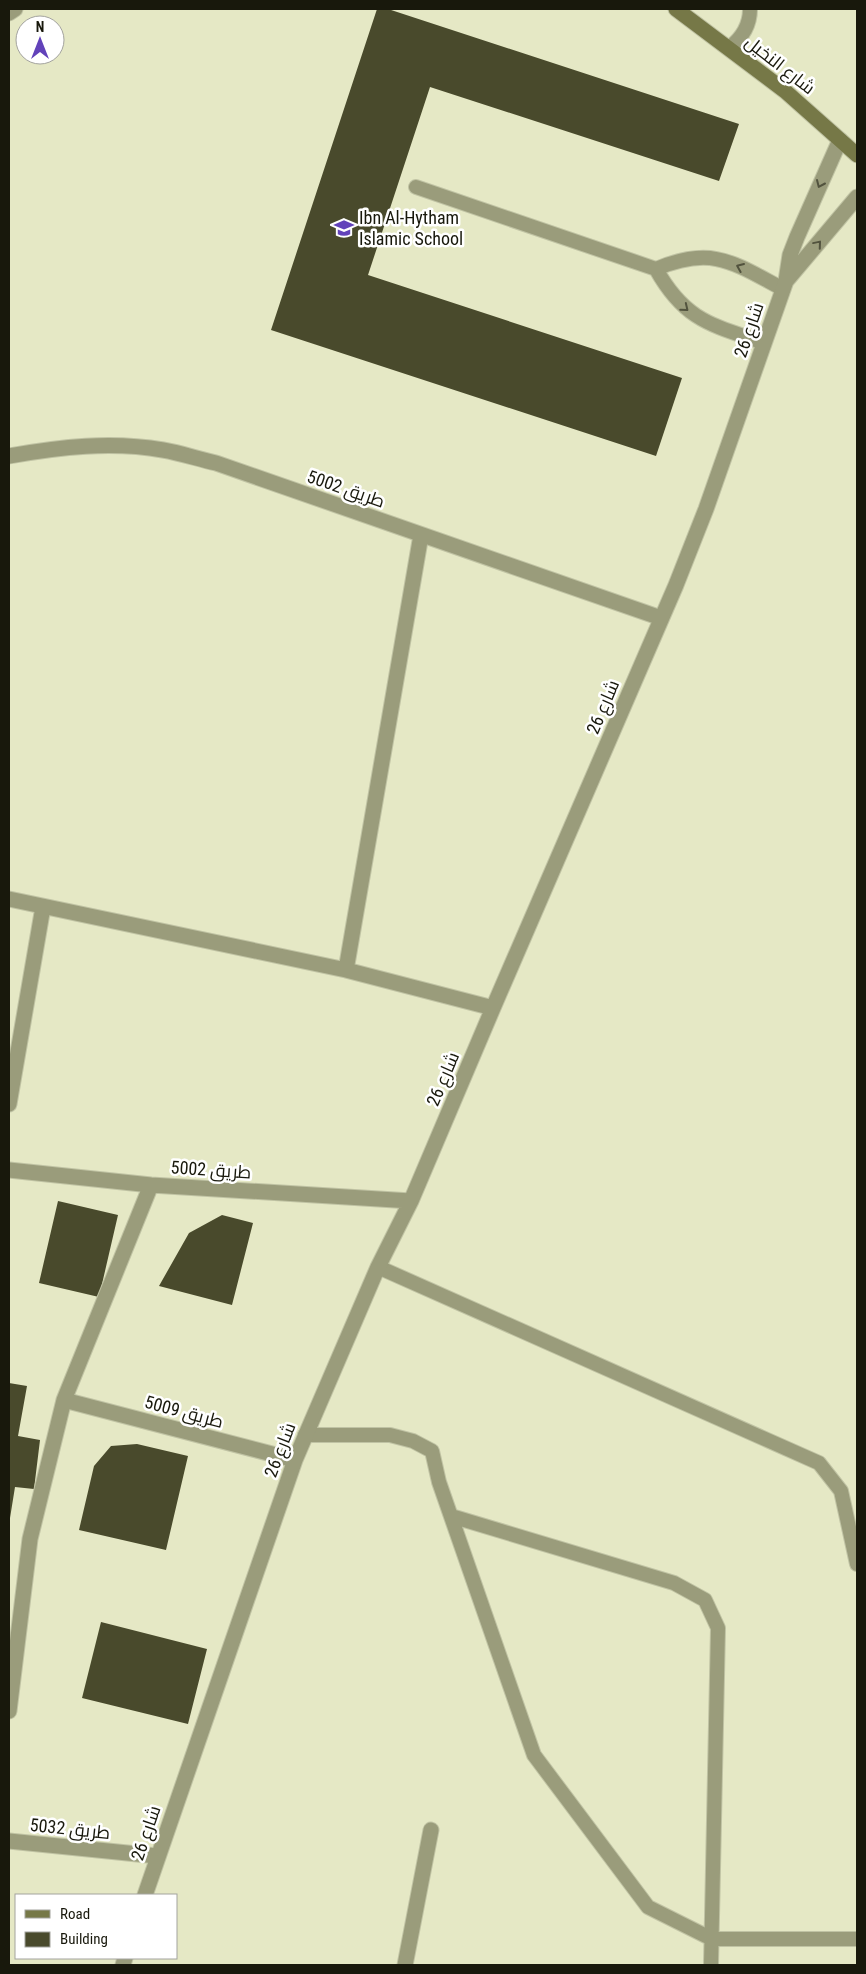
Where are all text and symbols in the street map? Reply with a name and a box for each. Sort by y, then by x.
north arrow [15,15,65,65]
text: N [36,19,44,35]
street label: شارع النخيل [740,31,819,100]
one-way arrow [816,179,826,188]
place label: Ibn Al-Hytham Islamic School [359,207,463,249]
school or university icon: Ibn Al-Hytham Islamic School [333,217,355,239]
one-way arrow [812,240,821,249]
one-way arrow [736,263,745,274]
street label: شارع 26 [729,300,770,361]
one-way arrow [679,302,688,310]
street label: طريق 5002 [304,465,388,514]
street label: شارع 26 [582,677,625,738]
street label: شارع 26 [422,1049,465,1110]
street label: طريق 5002 [170,1156,252,1185]
street label: طريق 5009 [142,1391,226,1434]
street label: شارع 26 [260,1420,301,1481]
street label: شارع 26 [126,1803,167,1864]
street label: طريق 5032 [29,1814,111,1845]
legend [15,1894,178,1959]
text: Road [60,1905,90,1923]
text: Building [60,1930,108,1948]

